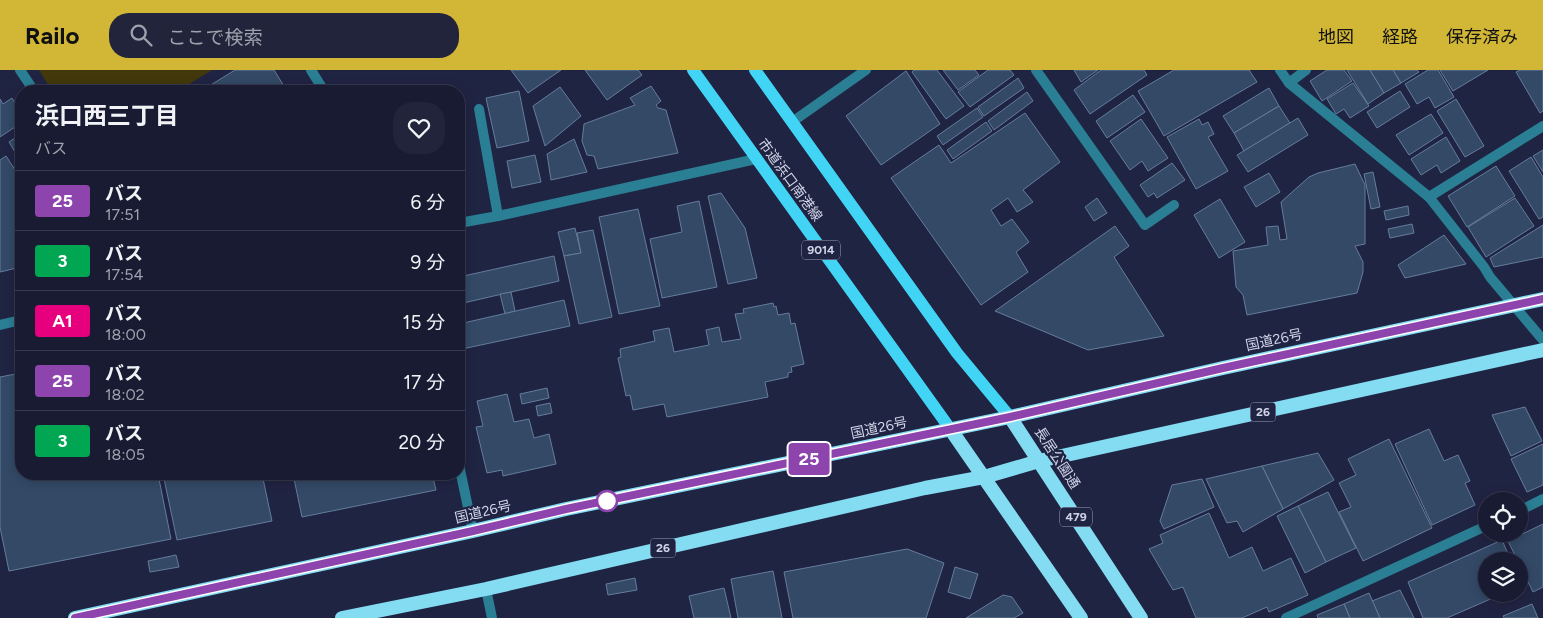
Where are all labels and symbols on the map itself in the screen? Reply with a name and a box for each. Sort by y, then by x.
street label: 市道浜口南港線 [754,135,826,225]
road number: 9014 [802,240,840,260]
street label: 国道26号 [1244,326,1304,354]
road number: 26 [1250,402,1276,422]
street label: 国道26号 [849,414,909,442]
street label: 長居公園通 [1031,424,1083,492]
line badge: 25 [786,443,832,475]
unlabelled marker [596,490,618,512]
street label: 国道26号 [453,497,513,527]
road number: 479 [1060,508,1092,527]
road number: 26 [650,538,676,558]

